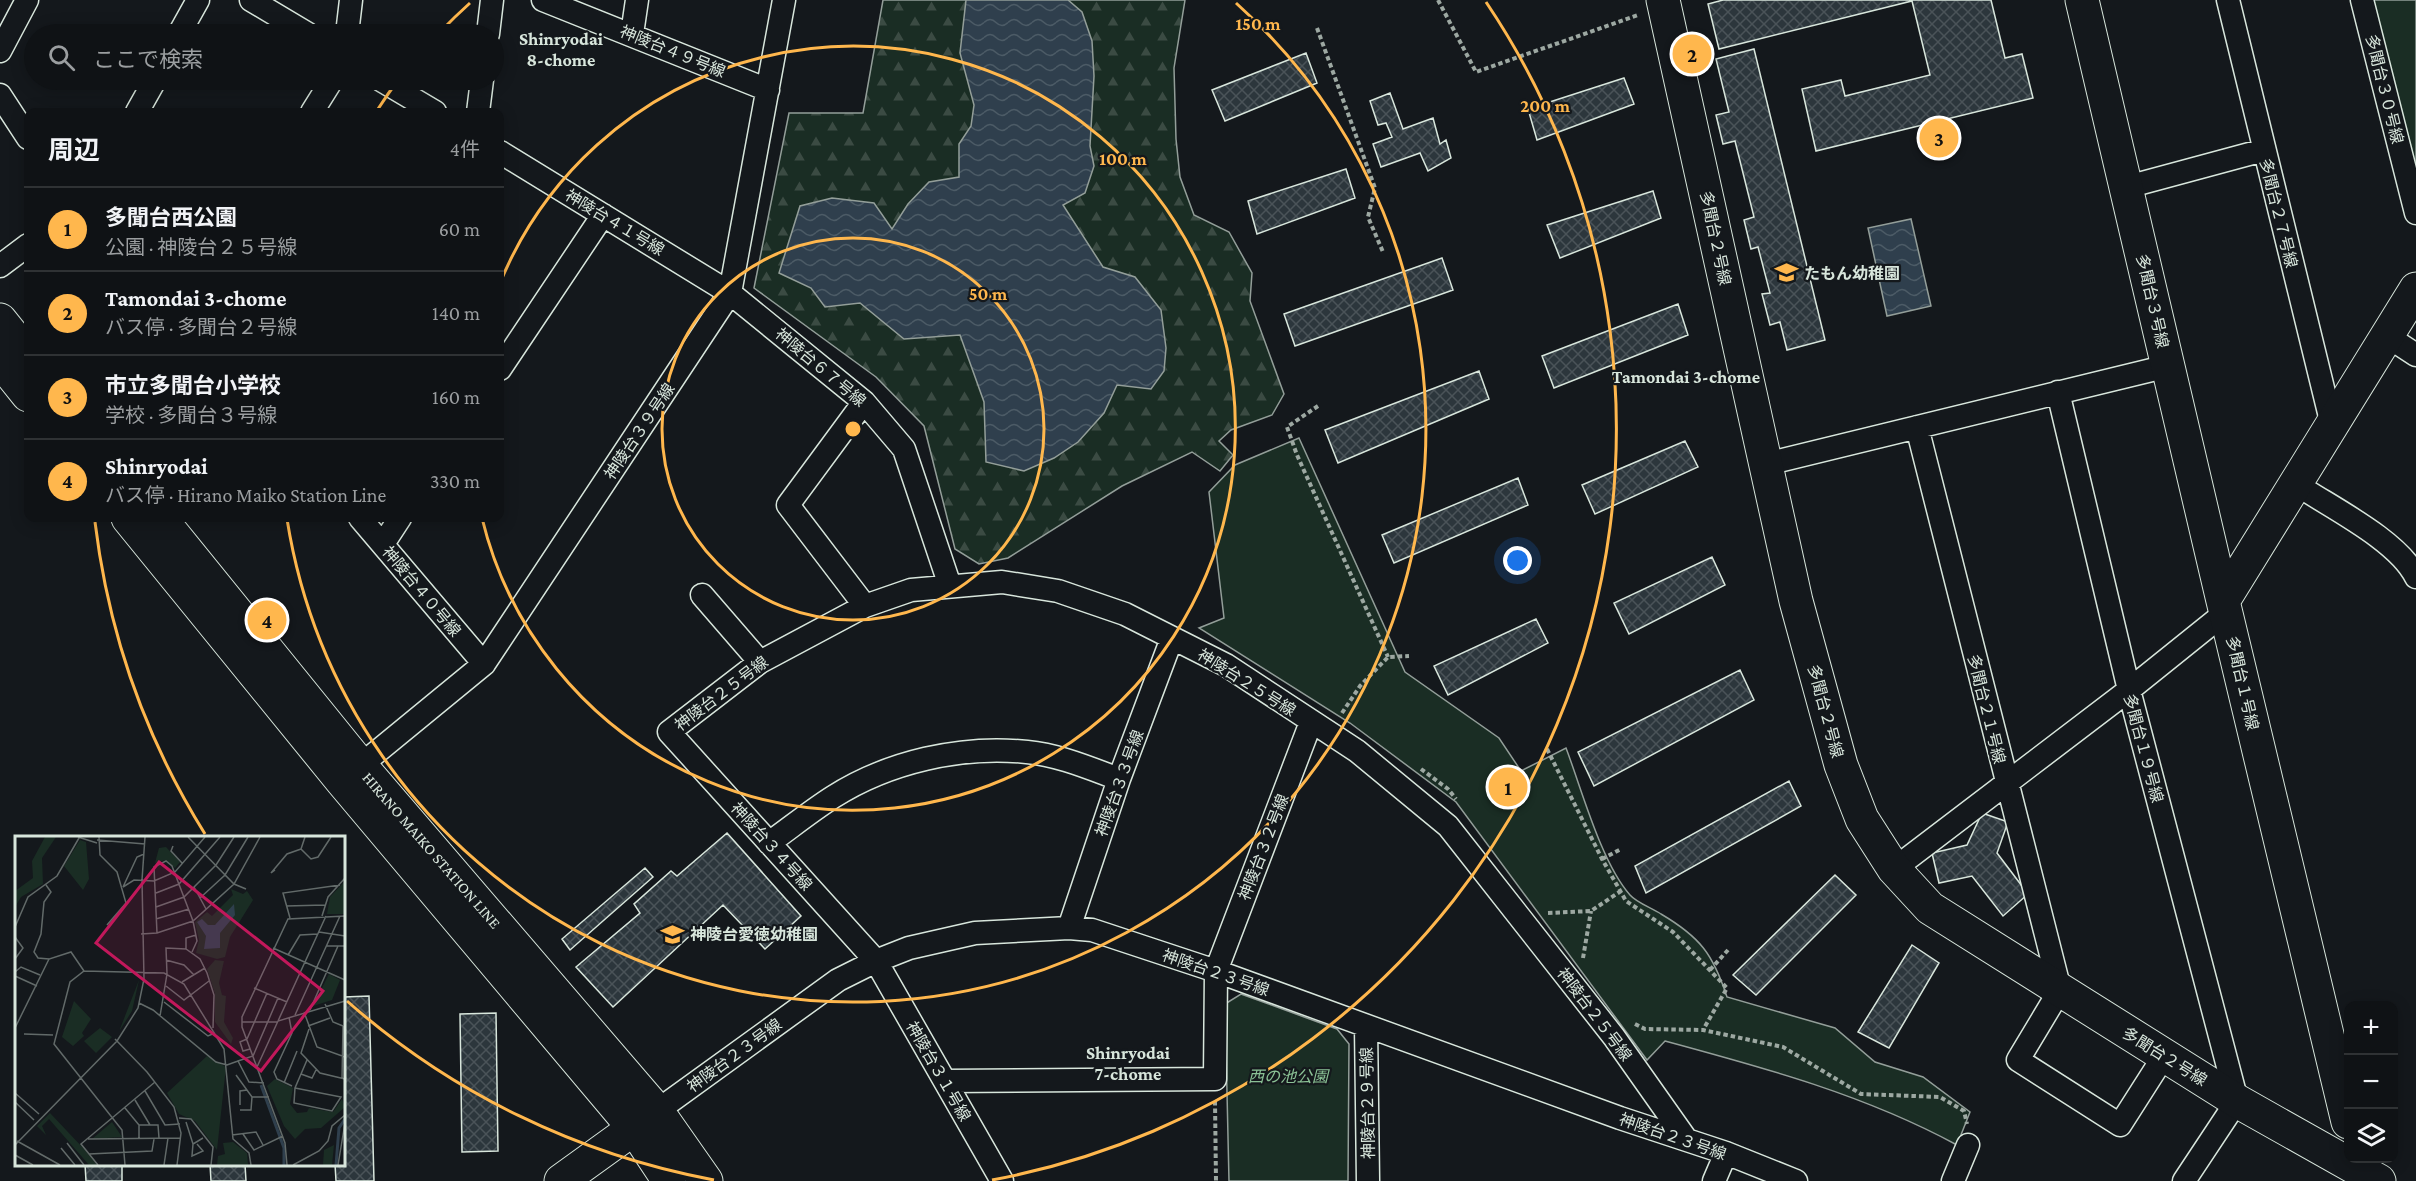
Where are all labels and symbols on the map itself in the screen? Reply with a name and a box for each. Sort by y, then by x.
text: 150 m [1235,14,1281,34]
street label: 神陵台４９号線 [618,23,728,80]
district label: Shinryodai 8-chome [519,29,604,70]
pin: 2 [1672,32,1712,76]
street label: 多聞台３０号線 [2363,33,2406,146]
text: 200 m [1520,96,1571,116]
pin: 3 [1920,116,1958,160]
text: 100 m [1099,149,1147,169]
street label: 多聞台２７号線 [2257,157,2300,270]
street label: 神陵台４１号線 [562,186,667,259]
street label: 多聞台２号線 [1697,189,1734,287]
street label: 多聞台３号線 [2133,252,2172,350]
school or university icon: たもん幼稚園 [1773,260,1799,286]
place label: たもん幼稚園 [1804,265,1900,282]
text: 50 m [969,284,1008,304]
street label: 神陵台６７号線 [772,325,869,410]
district label: Tamondai 3-chome [1612,367,1760,387]
street label: 神陵台３９号線 [601,380,678,482]
centre of rings [843,419,863,439]
street label: 神陵台４０号線 [379,543,464,640]
your location [1503,546,1532,575]
pin: 4 [248,598,286,642]
street label: 多聞台１号線 [2223,634,2262,732]
street label: 神陵台２５号線 [1195,646,1299,719]
street label: 神陵台２５号線 [671,653,771,734]
street label: 多聞台２１号線 [1965,653,2008,766]
street label: 多聞台２号線 [1805,663,1846,760]
street label: 多聞台１９号線 [2121,692,2166,804]
street label: 神陵台３３号線 [1092,728,1147,839]
pin: 1 [1488,764,1528,810]
street label: HIRANO MAIKO STATION LINE [359,769,504,932]
street label: 神陵台３２号線 [1235,792,1291,903]
street label: 神陵台３４号線 [728,799,815,894]
inset map [15,836,345,1166]
school or university icon: 神陵台愛徳幼稚園 [659,921,685,947]
place label: 神陵台愛徳幼稚園 [690,925,818,943]
street label: 神陵台２３号線 [1160,946,1272,999]
street label: 神陵台２５号線 [1554,964,1635,1064]
street label: 神陵台２３号線 [684,1016,785,1095]
street label: 神陵台３１号線 [903,1018,974,1124]
street label: 多聞台２号線 [2120,1024,2210,1089]
district label: Shinryodai 7-chome [1086,1043,1171,1084]
street label: 神陵台２９号線 [1358,1047,1377,1159]
park label: 西の池公園 [1248,1068,1330,1085]
street label: 神陵台２３号線 [1617,1110,1729,1163]

